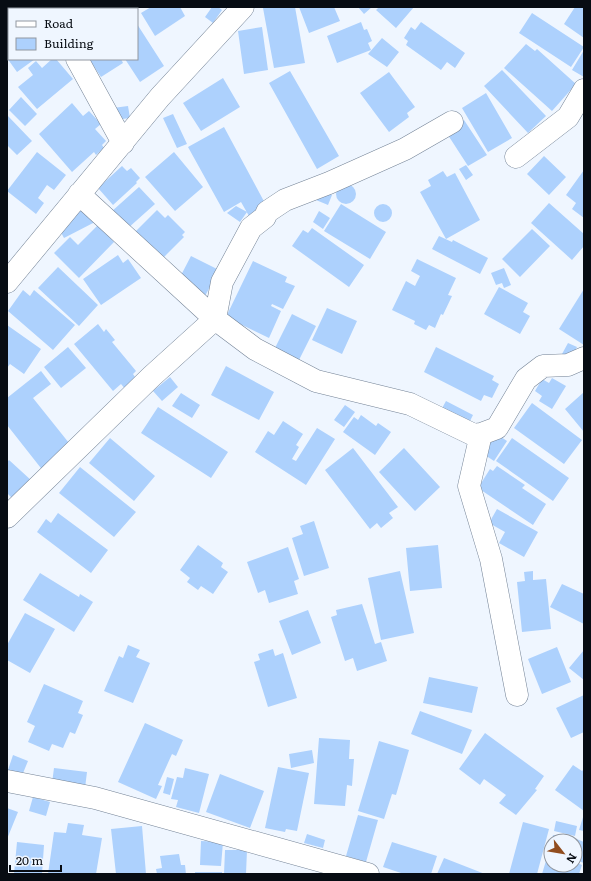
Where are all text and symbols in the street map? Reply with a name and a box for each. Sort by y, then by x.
legend [8,8,138,60]
text: Road [44,14,74,32]
text: Building [44,34,94,52]
north arrow [543,833,583,873]
scale bar [10,847,61,873]
text: 20 m [16,851,43,869]
text: N [563,851,582,867]

